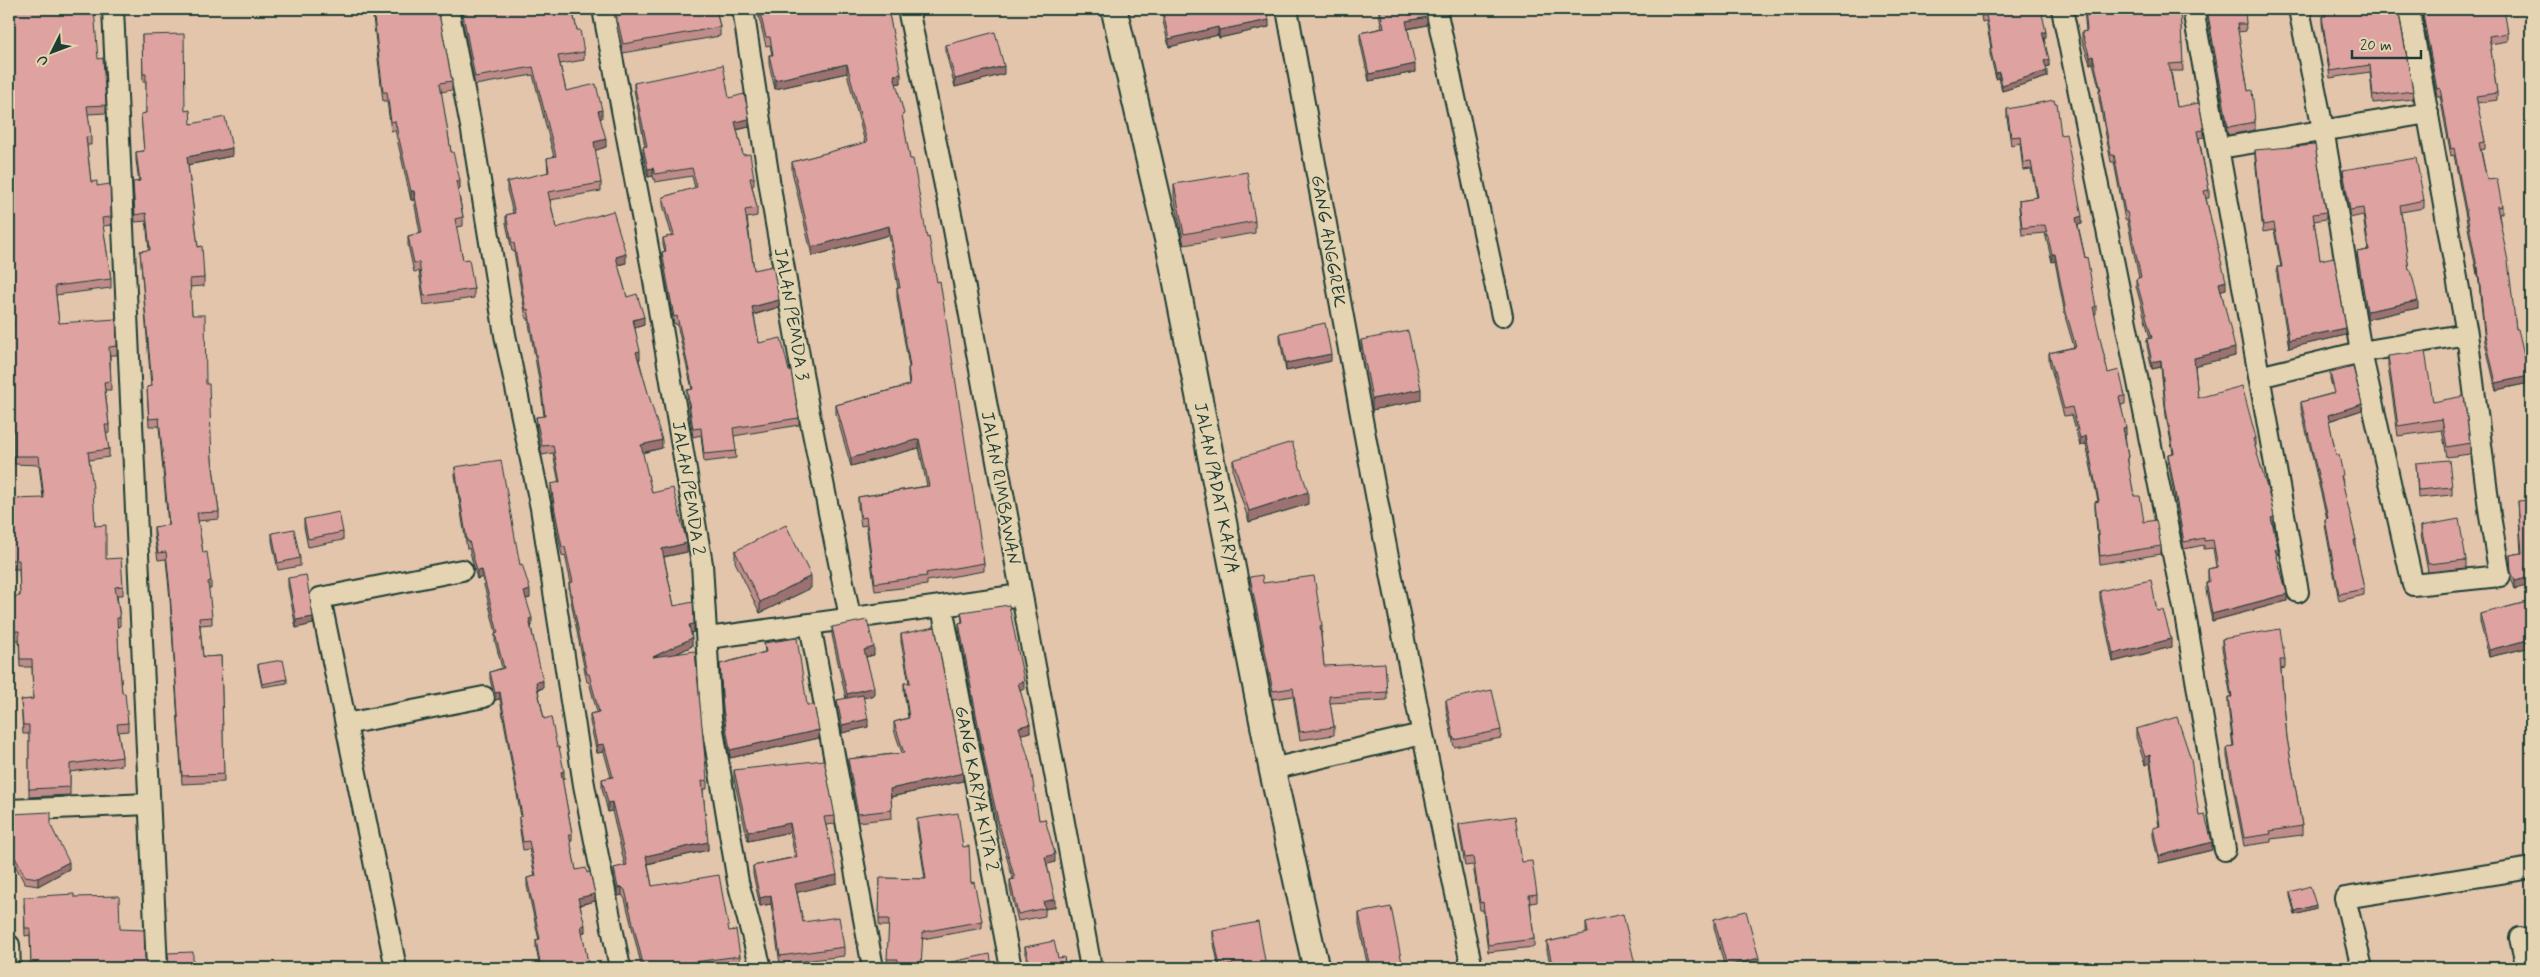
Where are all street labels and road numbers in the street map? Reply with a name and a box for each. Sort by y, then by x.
street label: GANG ANGGREK [1305,173,1351,309]
street label: JALAN PEMDA 3 [768,246,815,383]
street label: JALAN PADAT KARYA [1188,400,1244,576]
street label: JALAN RIMBAWAN [975,409,1025,567]
street label: JALAN PEMDA 2 [666,419,710,557]
street label: GANG KARYA KITA 2 [948,704,1004,873]

